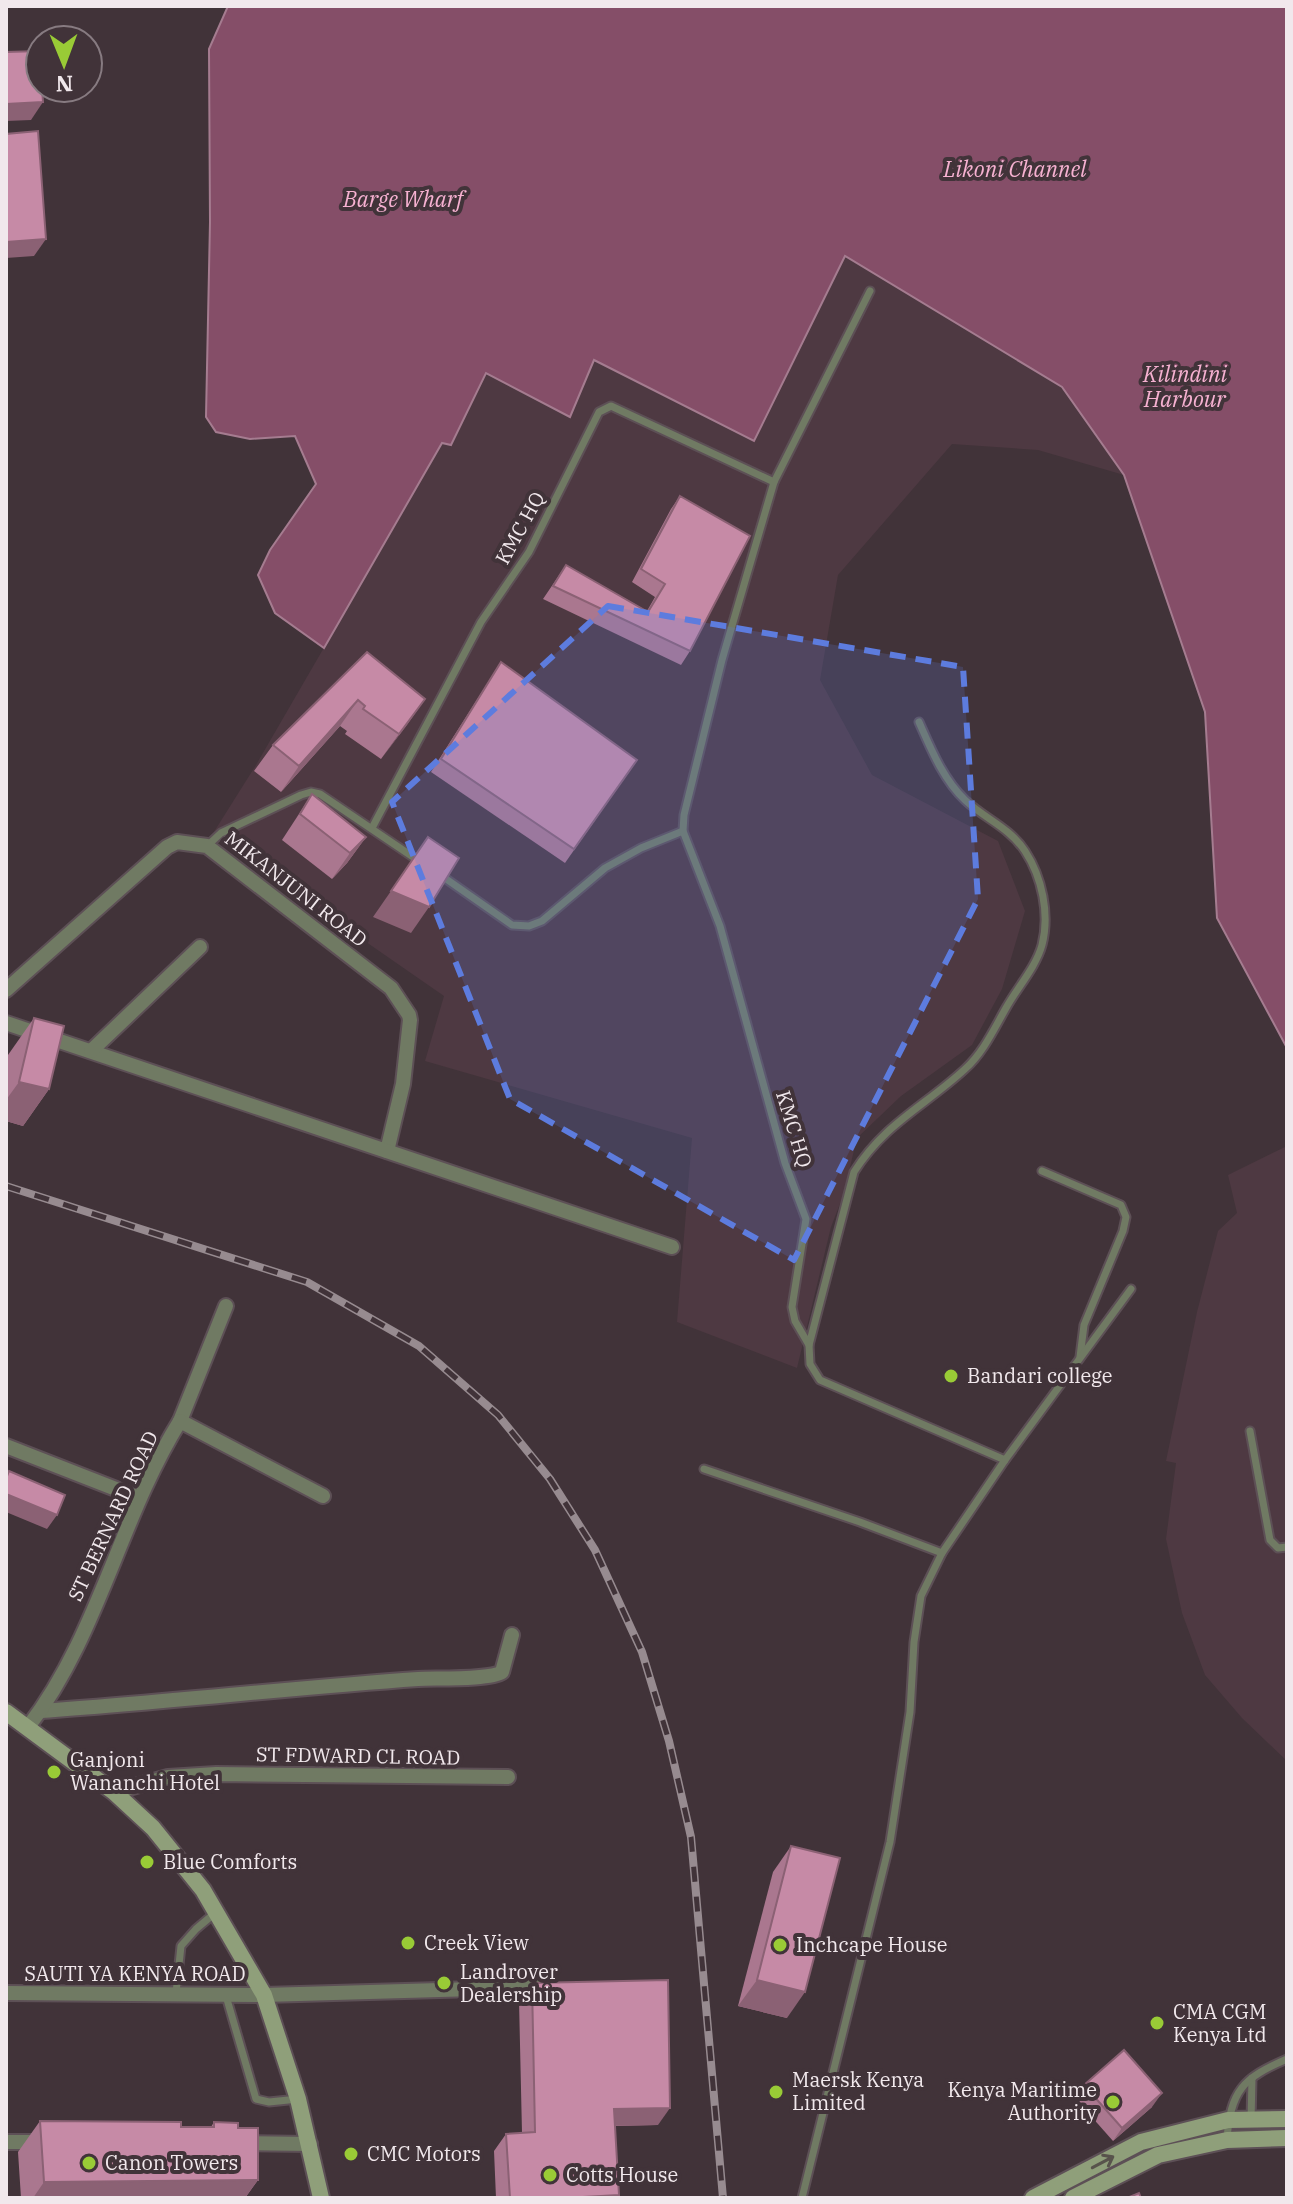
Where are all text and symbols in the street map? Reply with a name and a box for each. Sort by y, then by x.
north arrow [24,24,104,104]
text: N [55,70,73,99]
water label: Likoni Channel [942,154,1087,183]
water label: Barge Wharf [342,184,467,213]
water label: Kilindini Harbour [1142,359,1227,413]
street label: KMC HQ [489,487,551,569]
street label: MIKANJUNI ROAD [220,825,373,953]
street label: KMC HQ [770,1087,819,1171]
place label: Bandari college [967,1362,1113,1389]
marker: Bandari college [942,1367,960,1385]
street label: ST BERNARD ROAD [61,1426,164,1605]
street label: ST FDWARD CL ROAD [256,1740,460,1771]
place label: Ganjoni Wananchi Hotel [70,1746,220,1796]
marker: Ganjoni Wananchi Hotel [45,1763,63,1781]
place label: Blue Comforts [163,1848,297,1875]
marker: Blue Comforts [138,1853,156,1871]
place label: Creek View [424,1929,529,1956]
place label: Inchcape House [796,1931,947,1958]
marker: Creek View [399,1934,417,1952]
marker: Inchcape House [771,1936,789,1954]
place label: Landrover Dealership [460,1958,562,2008]
street label: SAUTI YA KENYA ROAD [24,1960,246,1987]
marker: Landrover Dealership [435,1974,453,1992]
place label: CMA CGM Kenya Ltd [1173,1998,1267,2048]
marker: CMA CGM Kenya Ltd [1148,2014,1166,2032]
place label: Maersk Kenya Limited [792,2066,924,2116]
place label: Kenya Maritime Authority [947,2076,1097,2126]
marker: Maersk Kenya Limited [767,2083,785,2101]
marker: Kenya Maritime Authority [1104,2093,1122,2111]
place label: CMC Motors [367,2140,481,2167]
marker: CMC Motors [342,2145,360,2163]
place label: Canon Towers [105,2149,238,2176]
one-way arrow [1090,2153,1114,2169]
marker: Canon Towers [80,2154,98,2172]
place label: Cotts House [566,2161,678,2188]
marker: Cotts House [541,2166,559,2184]

